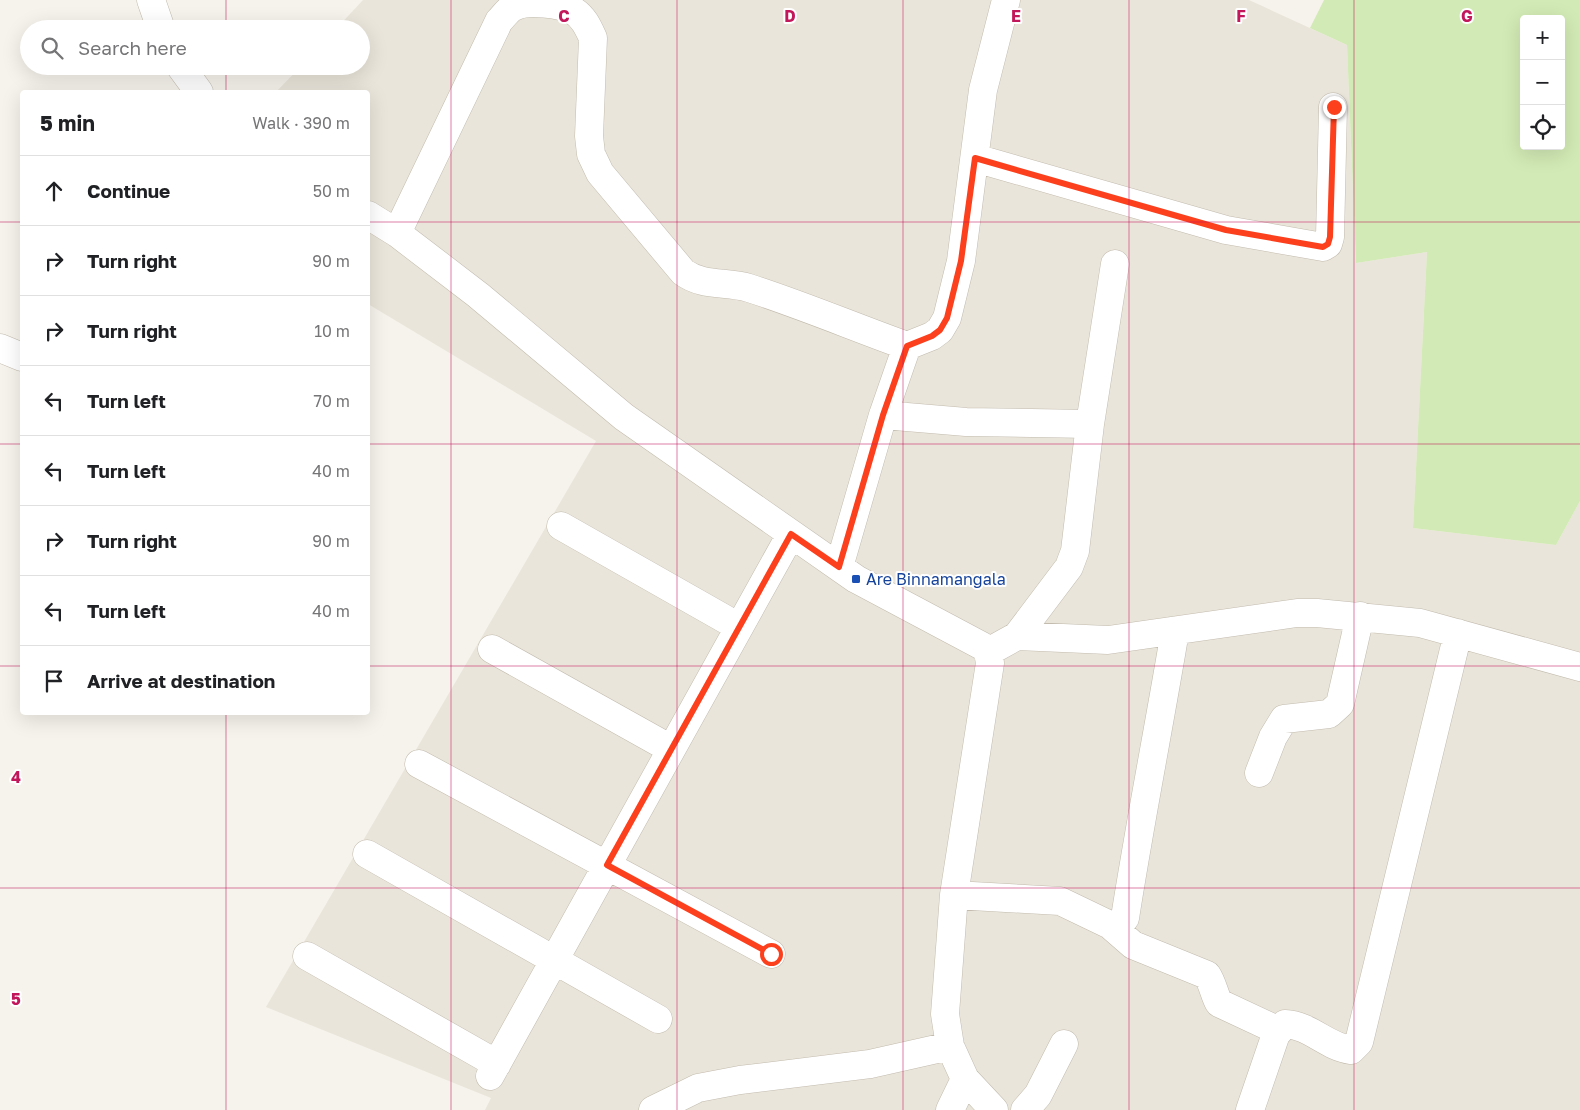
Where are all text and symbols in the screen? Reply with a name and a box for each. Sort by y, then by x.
text: C [558,6,570,26]
text: D [784,6,796,26]
text: E [1011,6,1021,26]
text: F [1236,6,1246,26]
text: G [1461,6,1473,26]
map controls [1520,15,1565,150]
button: + [1520,15,1565,60]
search box [20,20,370,75]
icon: search [38,34,66,62]
text: Search here [78,36,187,59]
button: − [1520,60,1565,105]
route end [1323,96,1346,119]
button: locate [1520,105,1565,150]
text: 5 min [40,110,95,136]
text: Walk · 390 m [252,113,350,133]
icon: ahead [40,177,68,205]
text: Continue [87,179,170,202]
text: 50 m [313,181,350,201]
icon: right [40,247,68,275]
text: Turn right [87,249,177,272]
text: 90 m [312,251,350,271]
icon: right [40,317,68,345]
text: Turn right [87,319,177,342]
text: 10 m [314,321,350,341]
icon: left [40,387,68,415]
text: Turn left [87,389,166,412]
text: 70 m [313,391,350,411]
icon: left [40,457,68,485]
text: Turn left [87,459,166,482]
text: 40 m [312,461,350,481]
icon: right [40,527,68,555]
text: Turn right [87,529,177,552]
text: 90 m [312,531,350,551]
place label: Are Binnamangala [866,569,1006,589]
marker: Are Binnamangala [850,573,862,585]
icon: left [40,597,68,625]
text: Turn left [87,599,166,622]
text: 40 m [312,601,350,621]
icon: arrive [40,667,68,695]
text: Arrive at destination [87,669,275,692]
text: 4 [11,767,21,787]
route start [760,943,783,966]
text: 5 [11,989,21,1009]

